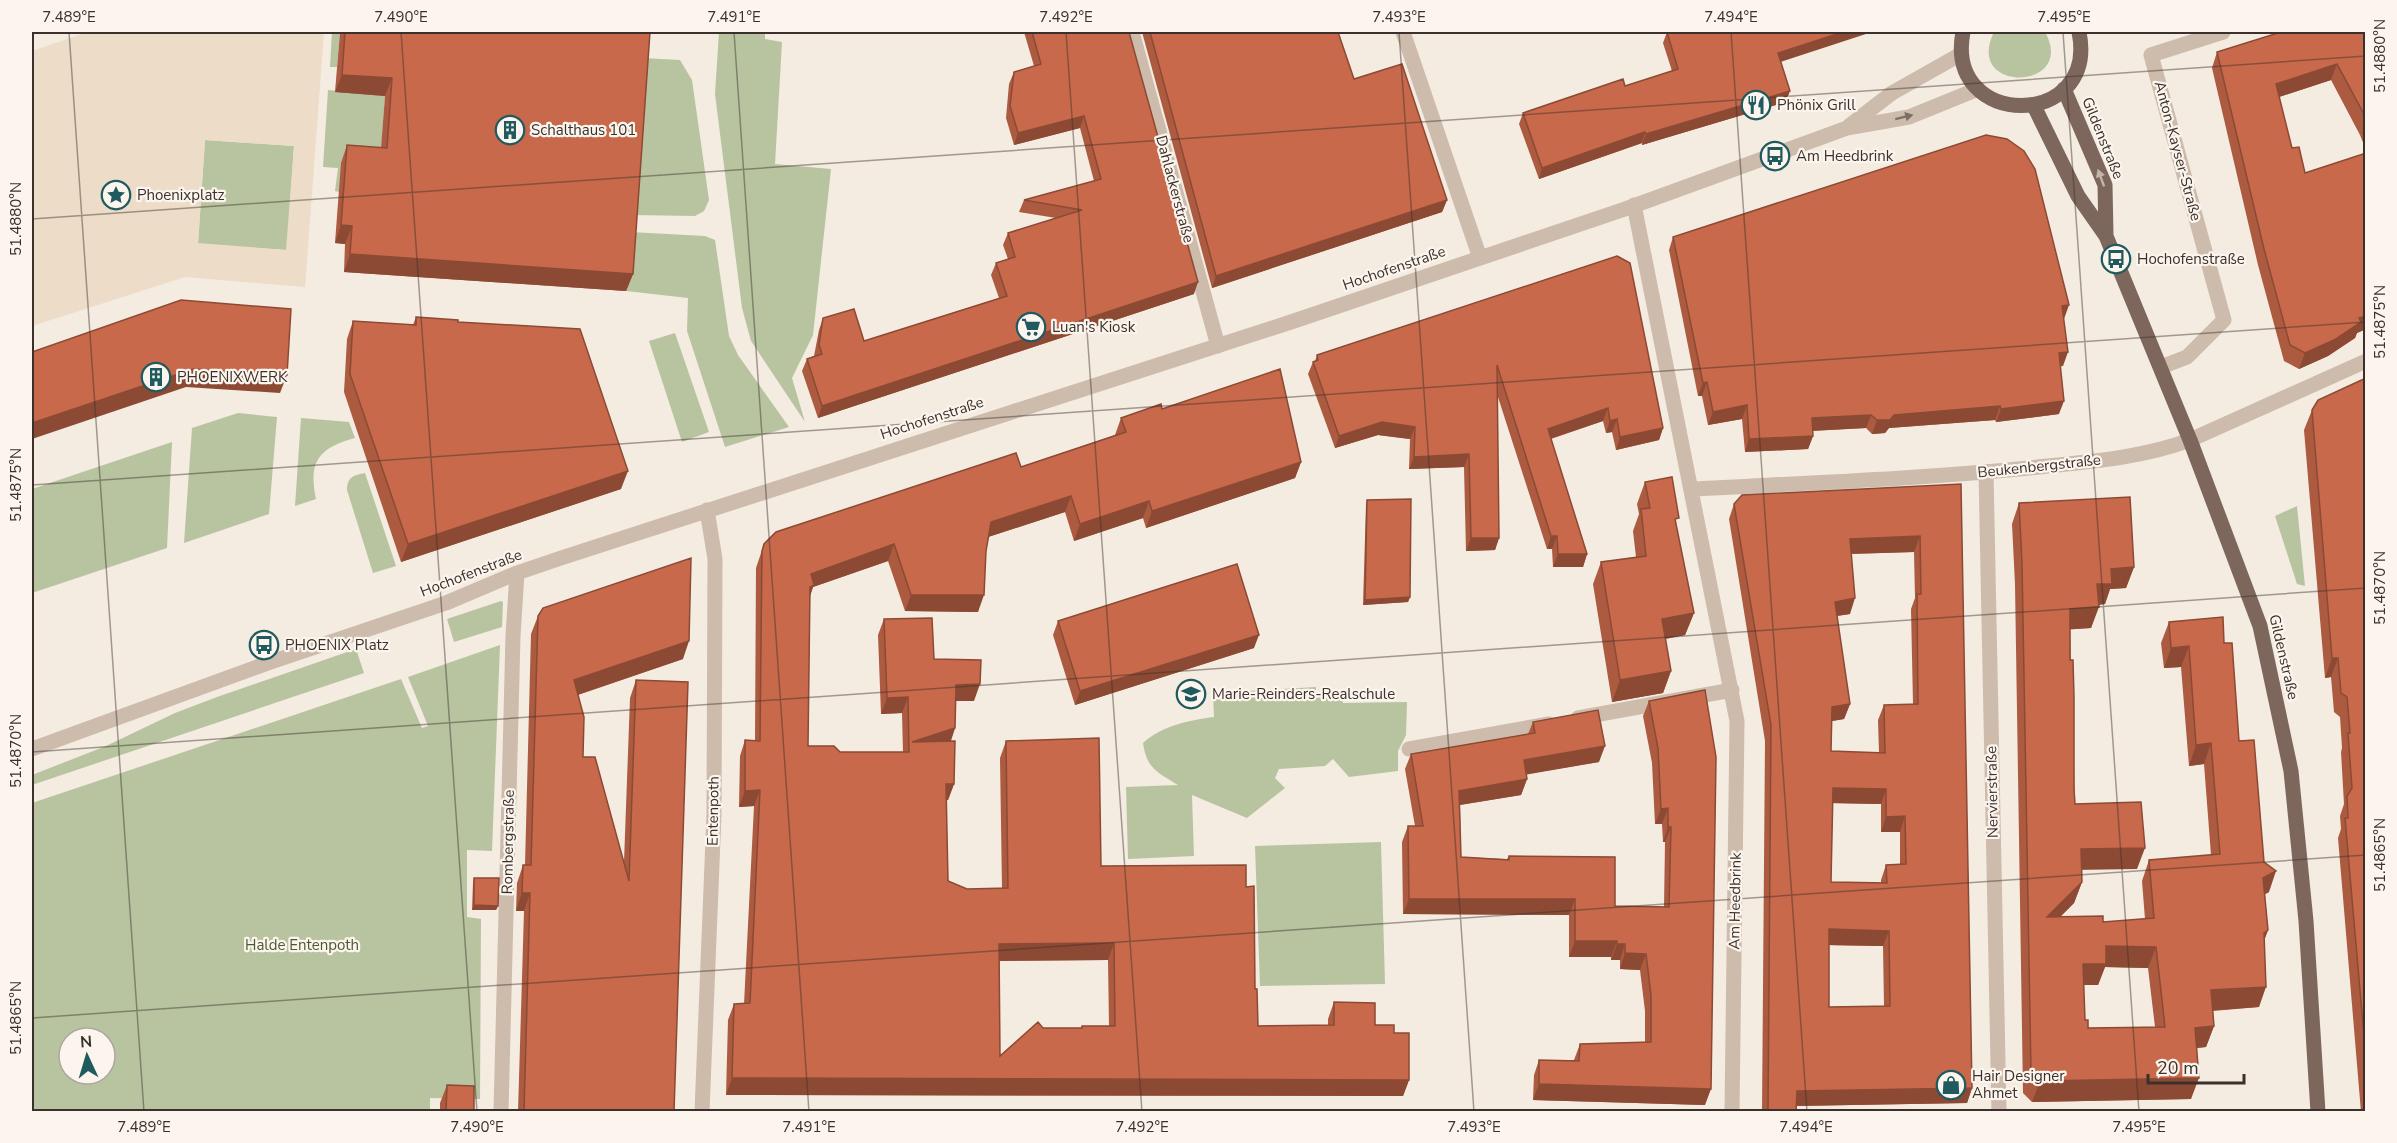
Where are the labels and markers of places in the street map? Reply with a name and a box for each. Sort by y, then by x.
restaurant icon: Phönix Grill [1740,89,1772,121]
place label: Phönix Grill [1777,95,1856,115]
building icon: Schalthaus 101 [494,114,526,146]
place label: Schalthaus 101 [531,120,636,140]
bus stop icon: Am Heedbrink [1759,140,1791,172]
place label: Am Heedbrink [1796,146,1894,166]
place icon: Phoenixplatz [100,179,132,211]
place label: Phoenixplatz [137,185,225,205]
bus stop icon: Hochofenstraße [2100,243,2132,275]
place label: Hochofenstraße [2137,249,2245,269]
supermarket icon: Luan's Kiosk [1015,311,1047,343]
place label: Luan's Kiosk [1052,317,1136,337]
building icon: PHOENIXWERK [140,361,172,393]
place label: PHOENIXWERK [177,367,288,387]
bus stop icon: PHOENIX Platz [248,629,280,661]
place label: PHOENIX Platz [285,635,389,655]
school or university icon: Marie-Reinders-Realschule [1175,678,1207,710]
place label: Marie-Reinders-Realschule [1212,684,1395,704]
place label: Hair Designer Ahmet [1972,1066,2065,1103]
shop icon: Hair Designer Ahmet [1935,1069,1967,1101]

